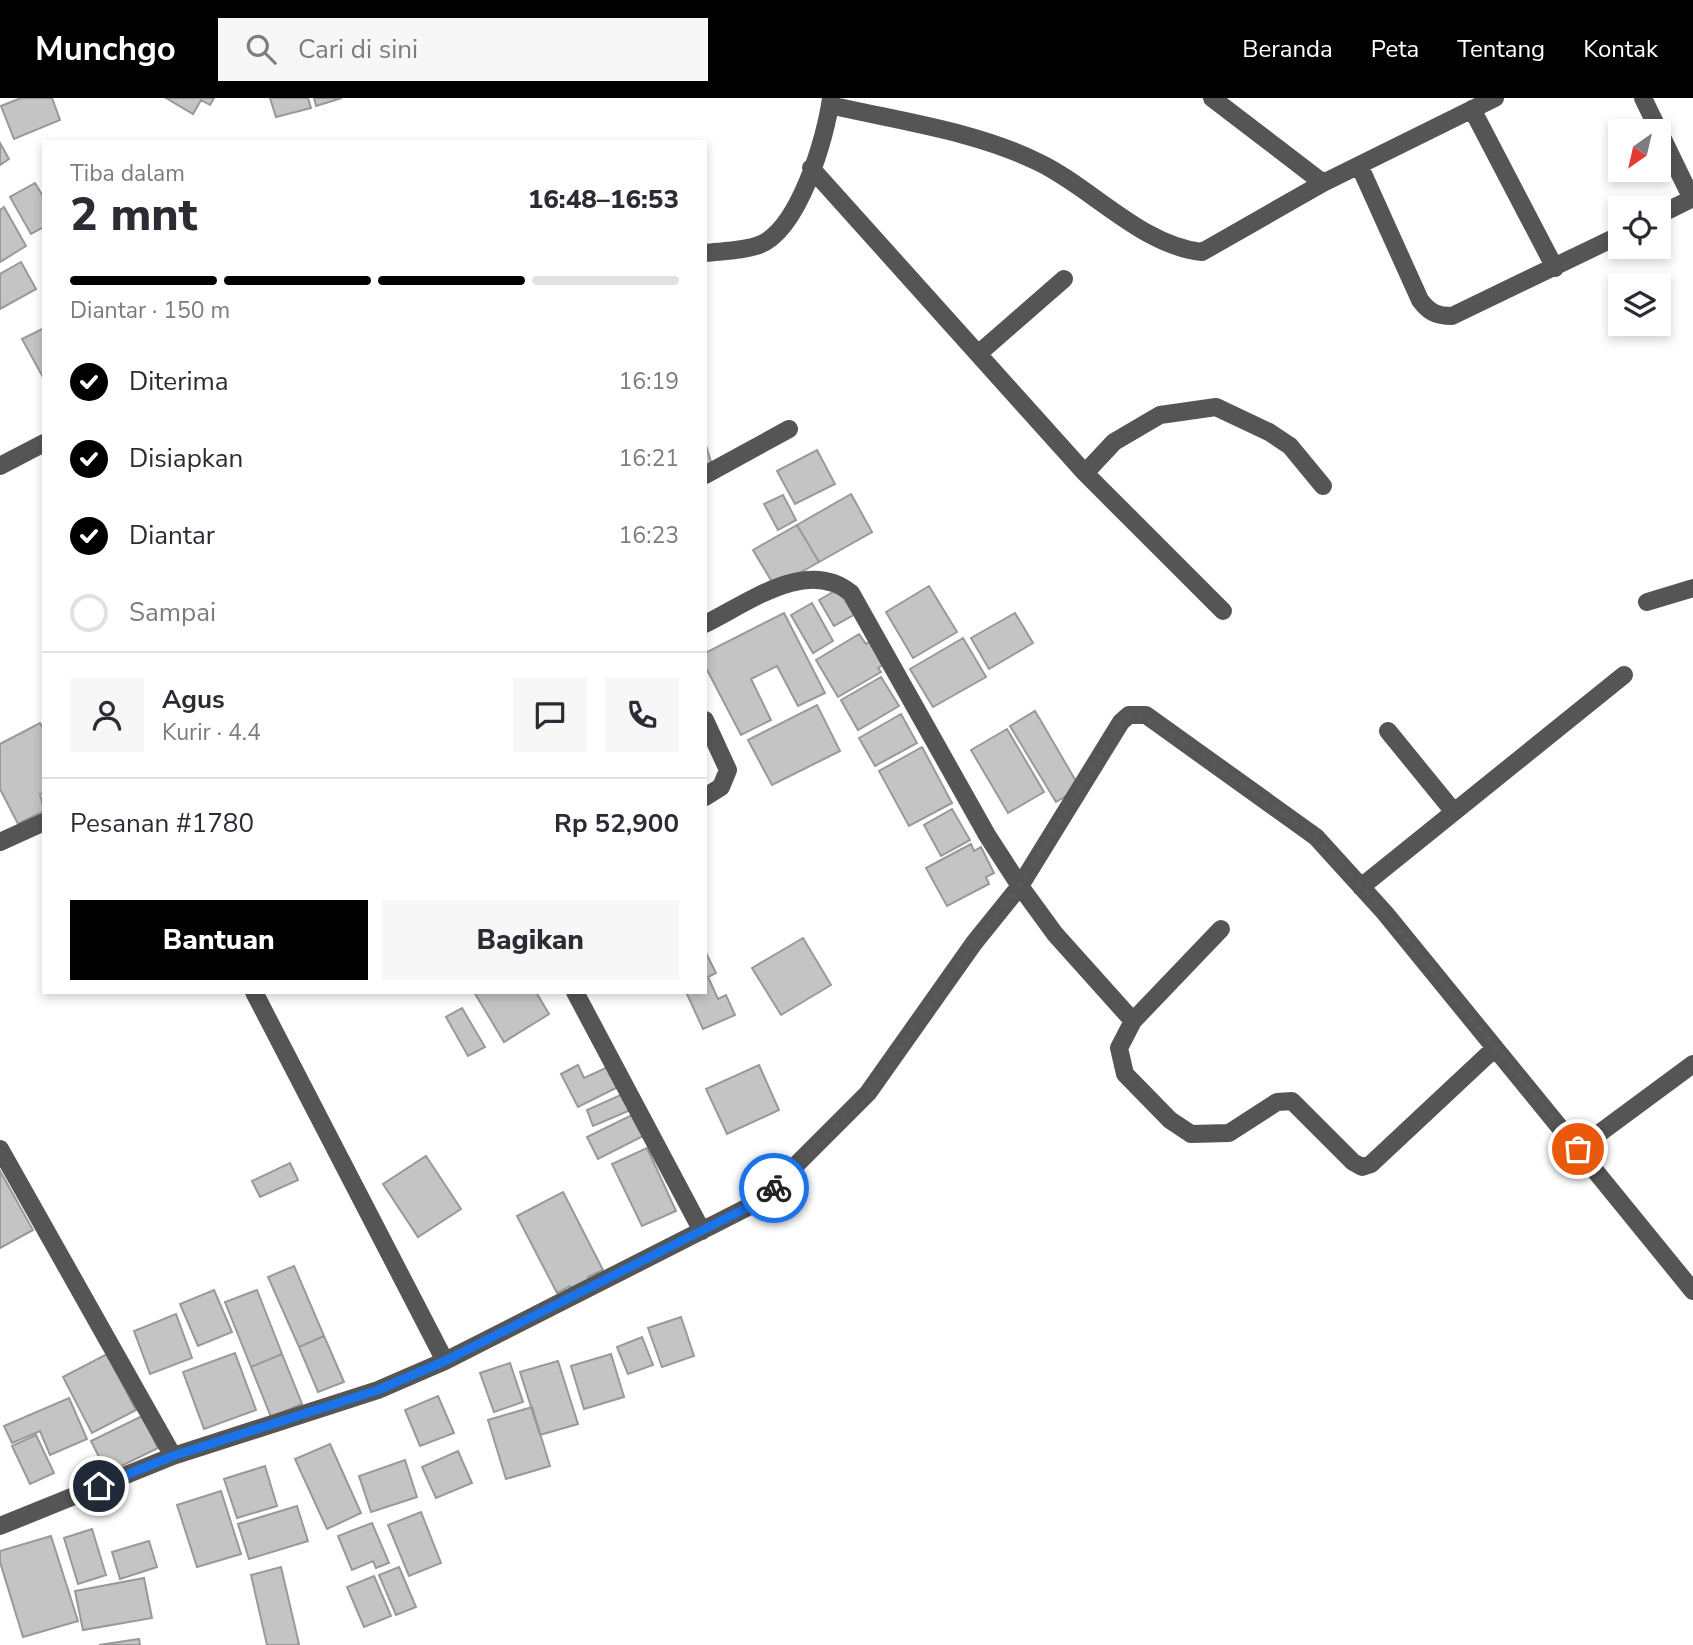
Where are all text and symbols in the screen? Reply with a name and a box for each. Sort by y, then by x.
search box [218,18,708,81]
text: Munchgo [35,27,176,72]
icon: search [242,30,280,68]
text: Cari di sini [298,32,418,67]
text: Beranda [1242,33,1333,65]
text: Peta [1371,33,1419,65]
text: Tentang [1457,33,1545,65]
text: Kontak [1583,33,1658,65]
north arrow [1608,119,1671,182]
map controls [1608,119,1671,336]
text: Tiba dalam [70,158,185,189]
text: 16:48–16:53 [528,182,679,217]
text: 2 mnt [70,183,197,246]
button: locate [1608,196,1671,259]
button: layers [1608,273,1671,336]
text: Diantar · 150 m [70,295,230,326]
icon: check [70,363,108,401]
text: Diterima [129,364,229,399]
text: 16:19 [619,366,679,397]
icon: check [70,440,108,478]
text: Disiapkan [129,441,243,476]
text: 16:21 [619,443,679,474]
icon: check [70,517,108,555]
text: Diantar [129,518,215,553]
text: 16:23 [619,520,679,551]
text: Sampai [129,595,216,630]
button: person [70,678,144,752]
button: chat [513,678,587,752]
button: phone [605,678,679,752]
text: Agus [162,682,225,717]
text: Kurir · 4.4 [162,717,261,748]
text: Pesanan #1780 [70,806,254,841]
text: Rp 52,900 [554,806,679,841]
button: Bantuan [70,900,368,980]
button: Bagikan [382,900,679,980]
pin [1548,1119,1608,1179]
icon: bag [1559,1130,1597,1168]
courier [739,1153,809,1223]
icon: bike [755,1169,793,1207]
pin [69,1456,129,1516]
icon: home [80,1467,118,1505]

